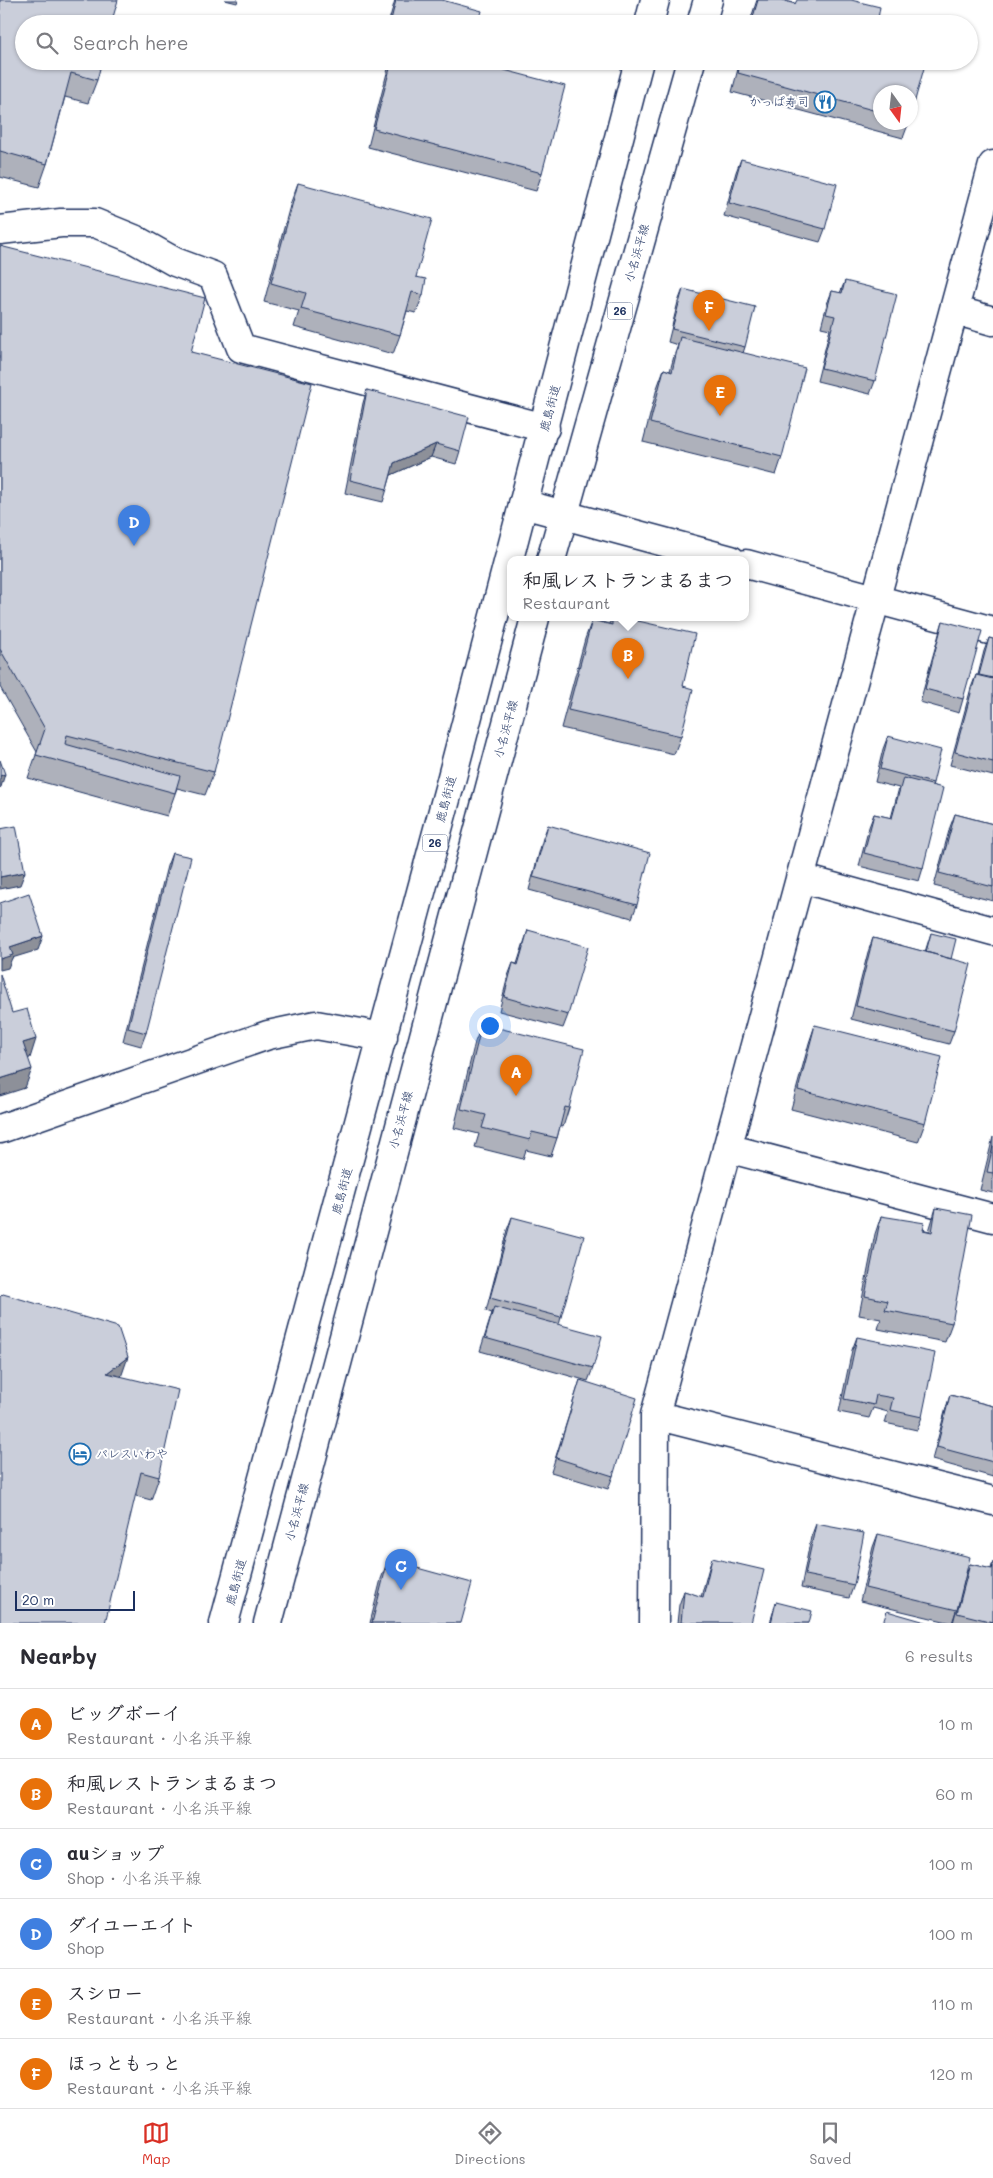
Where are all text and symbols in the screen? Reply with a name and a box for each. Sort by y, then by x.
search box [15,15,978,70]
icon: search [33,29,61,57]
text: Search here [73,30,189,55]
north arrow [873,85,918,130]
restaurant icon: かっぱ寿司 [813,90,837,114]
place label: かっぱ寿司 [749,93,809,109]
street label: 小名浜平線 [620,222,652,284]
pin: F [693,290,725,331]
road number: 26 [608,302,632,320]
pin: E [704,375,736,416]
street label: 鹿島街道 [535,382,563,433]
pin: D [118,505,150,546]
popup [507,556,749,621]
text: 和風レストランまるまつ [523,567,733,592]
text: Restaurant [523,592,610,613]
pin: B [612,638,644,679]
street label: 小名浜平線 [490,698,521,760]
street label: 鹿島街道 [431,773,459,824]
road number: 26 [422,834,448,851]
your location [477,1013,503,1039]
pin: A [500,1055,532,1096]
street label: 小名浜平線 [385,1089,416,1151]
street label: 鹿島街道 [327,1165,355,1216]
hotel icon: パレスいわや [68,1442,92,1466]
place label: パレスいわや [96,1445,168,1461]
street label: 小名浜平線 [281,1481,312,1543]
pin: C [385,1549,417,1590]
street label: 鹿島街道 [221,1556,249,1607]
scale bar [15,1588,135,1611]
text: 20 m [22,1590,54,1609]
text: Nearby [20,1642,97,1669]
text: 6 results [905,1645,973,1666]
text: ビッグボーイ [67,1700,181,1725]
text: A [30,1713,42,1734]
text: 10 m [938,1713,973,1734]
text: Restaurant · 小名浜平線 [67,1727,252,1748]
text: 和風レストランまるまつ [67,1770,278,1795]
text: B [31,1783,41,1804]
text: 60 m [936,1783,973,1804]
text: Restaurant · 小名浜平線 [67,1797,252,1818]
text: auショップ [67,1840,164,1865]
text: C [30,1853,42,1874]
text: 100 m [928,1853,973,1874]
text: Shop · 小名浜平線 [67,1867,202,1888]
text: ダイユーエイト [67,1912,197,1937]
text: D [30,1923,42,1944]
text: 100 m [928,1923,973,1944]
text: Shop [67,1937,104,1958]
text: スシロー [67,1980,143,2005]
text: E [31,1993,41,2014]
text: 110 m [931,1993,973,2014]
text: Restaurant · 小名浜平線 [67,2007,252,2028]
text: ほっともっと [67,2050,181,2075]
text: F [31,2063,41,2084]
text: 120 m [929,2063,973,2084]
text: Restaurant · 小名浜平線 [67,2077,252,2098]
tab: Map [142,2119,170,2168]
tab: Directions [454,2119,526,2168]
tab: Saved [809,2119,851,2168]

